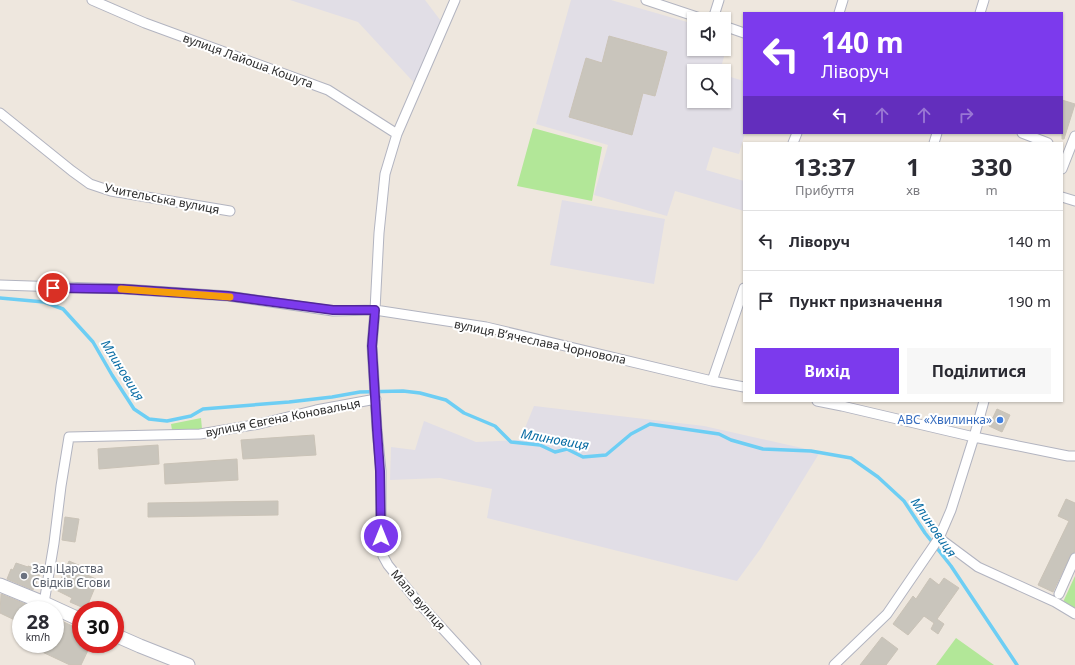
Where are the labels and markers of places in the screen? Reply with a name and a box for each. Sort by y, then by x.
pin [36,271,70,305]
place label: АВС «Хвилинка» [898,411,992,428]
marker: АВС «Хвилинка» [995,415,1005,425]
place label: Зал Царства Свідків Єгови [32,560,110,591]
marker: Зал Царства Свідків Єгови [19,571,29,581]

